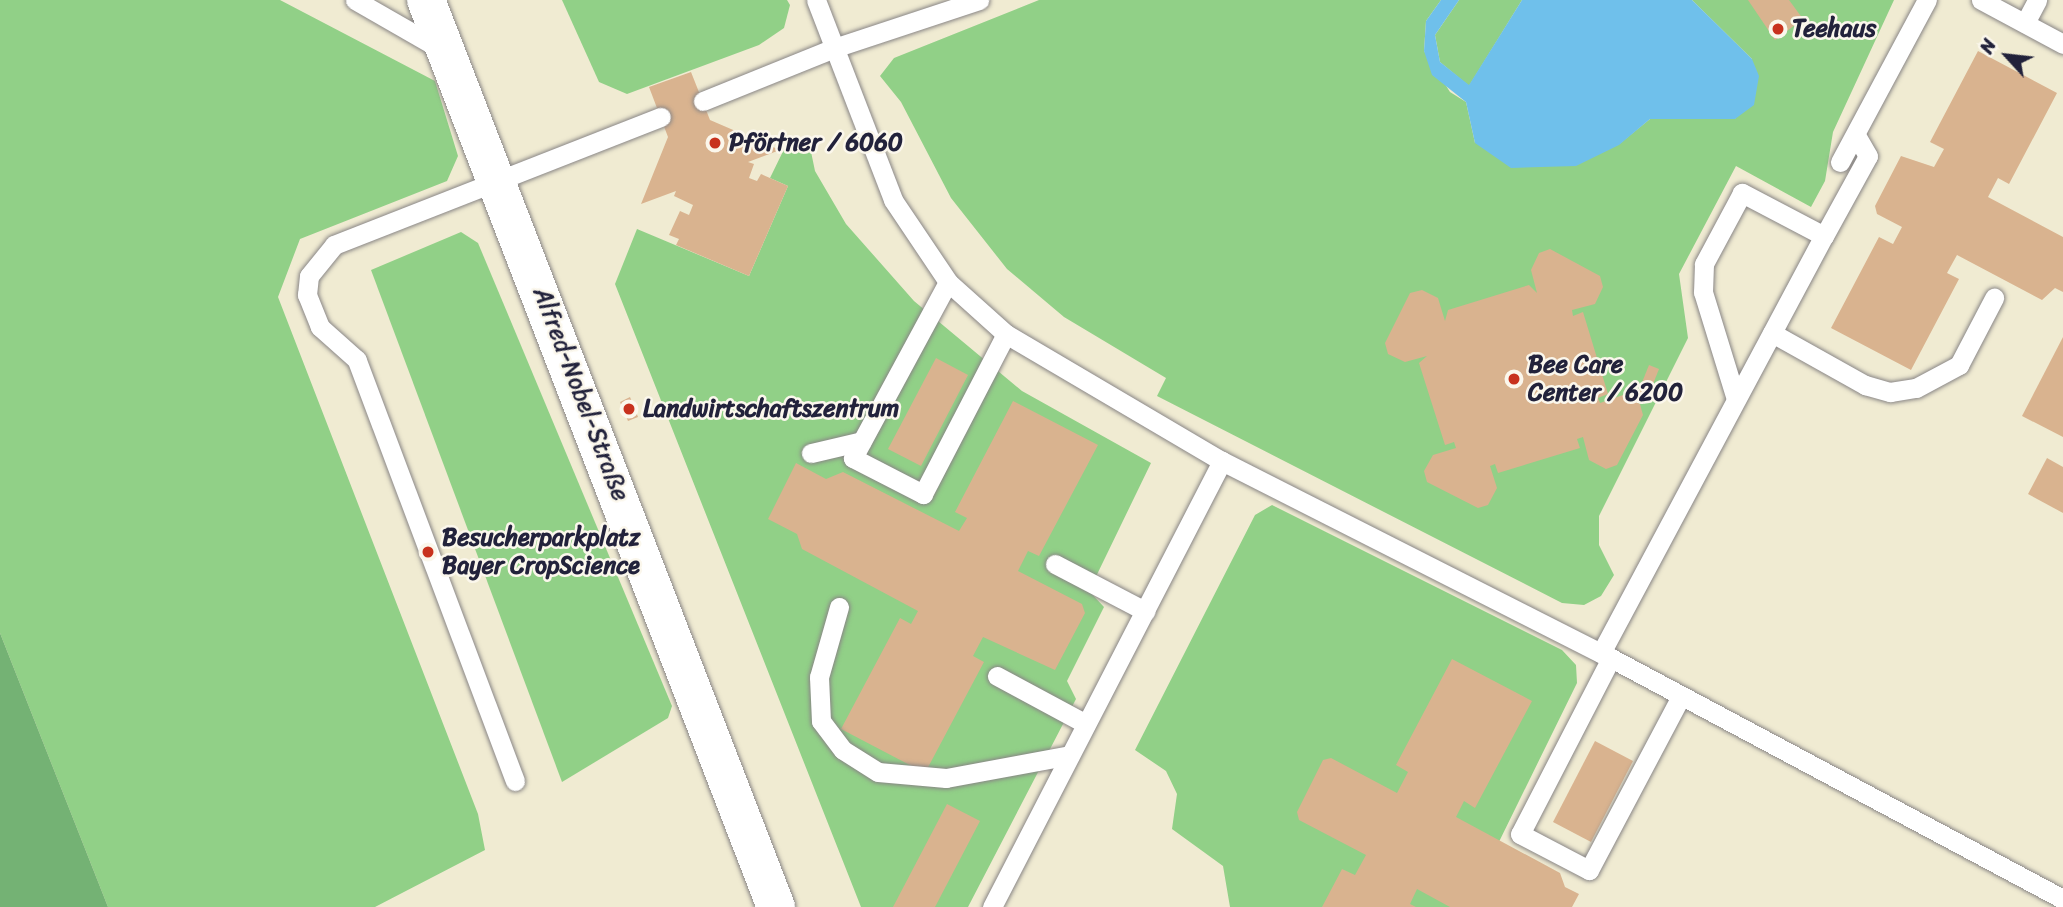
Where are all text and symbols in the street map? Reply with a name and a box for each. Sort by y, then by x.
place label: Teehaus [1792,15,1876,43]
marker: Teehaus [1770,21,1786,37]
north arrow [1972,21,2042,91]
text: N [1970,33,2006,60]
place label: Pförtner / 6060 [729,129,903,157]
marker: Pförtner / 6060 [707,135,723,151]
street label: Alfred-Nobel-Straße [527,283,635,505]
place label: Bee Care Center / 6200 [1528,351,1683,407]
marker: Bee Care Center / 6200 [1506,371,1522,387]
place label: Landwirtschaftszentrum [643,395,899,423]
marker: Landwirtschaftszentrum [621,401,637,417]
place label: Besucherparkplatz Bayer CropScience [442,524,642,580]
marker: Besucherparkplatz Bayer CropScience [420,544,436,560]

